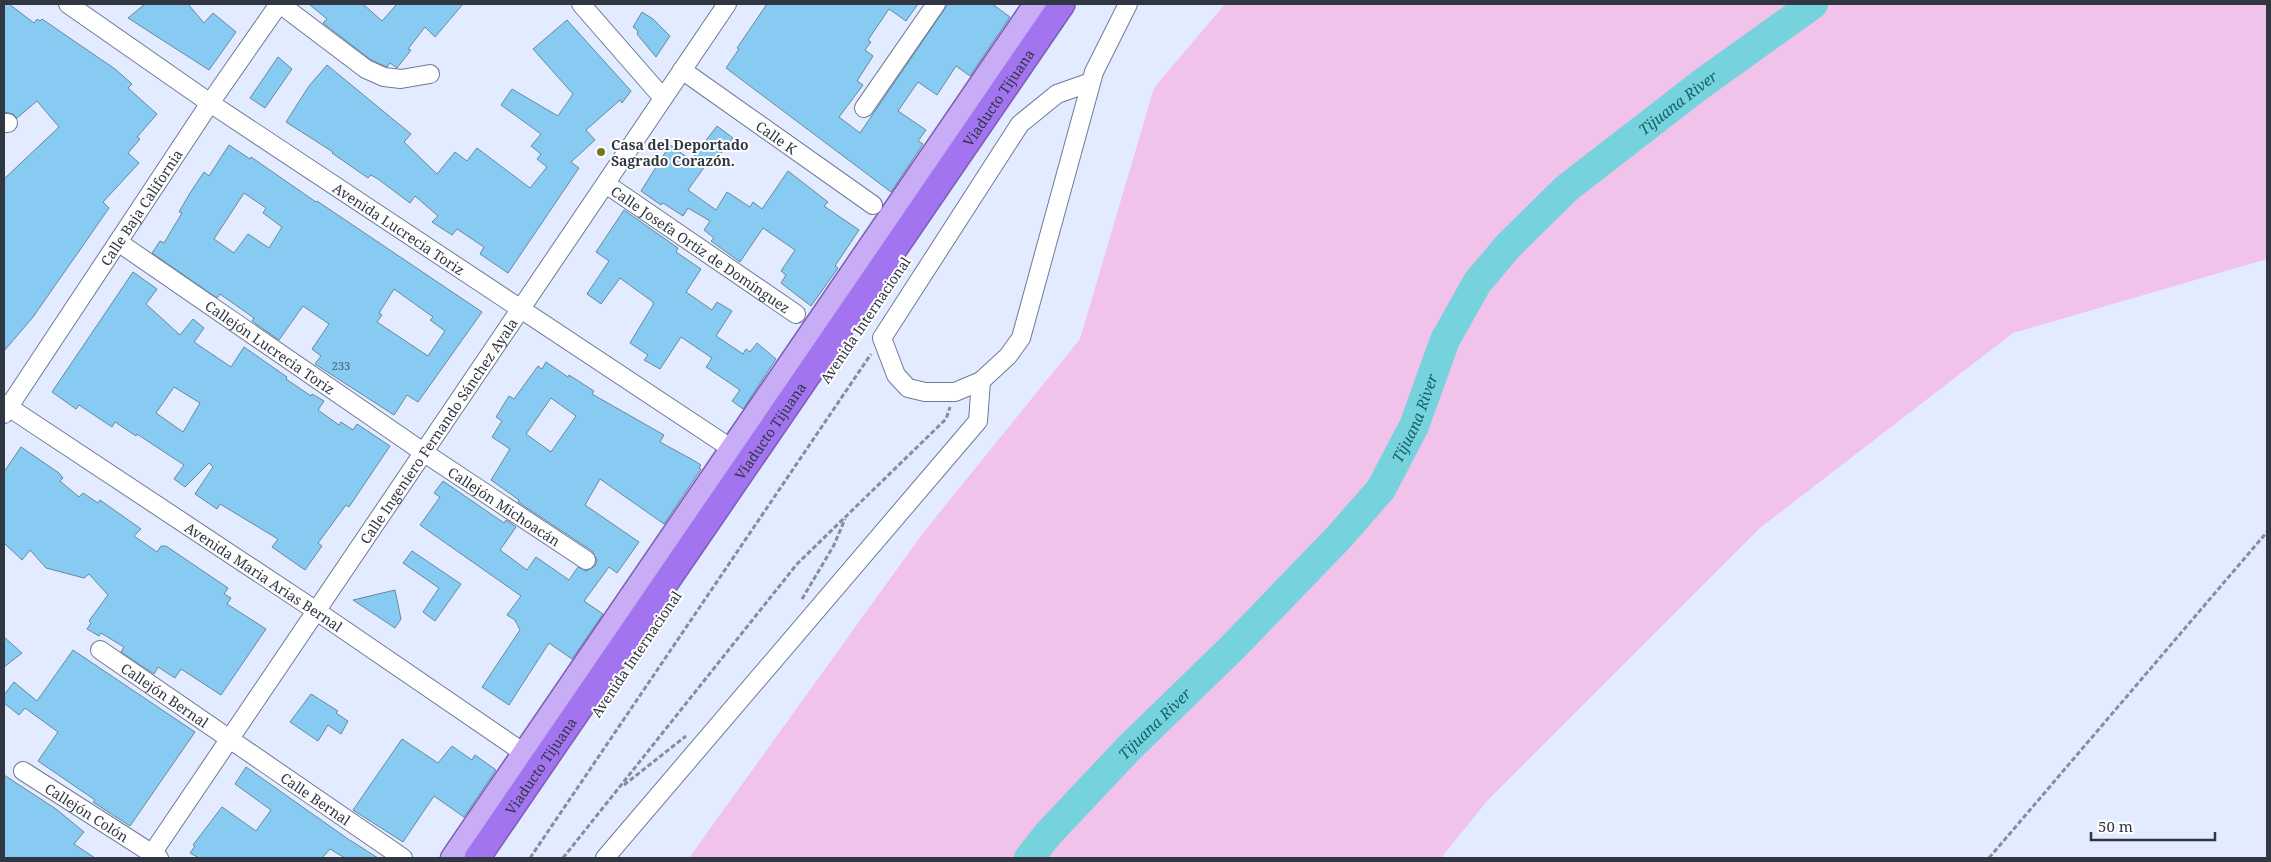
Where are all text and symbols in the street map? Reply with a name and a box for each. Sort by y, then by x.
street label: Viaducto Tijuana [958,45,1038,150]
water label: Tijuana River [1634,65,1722,139]
street label: Calle K [752,116,801,158]
place label: Casa del Deportado Sagrado Corazón. [611,135,749,170]
street label: Calle Baja California [96,145,186,269]
marker: Casa del Deportado Sagrado Corazón. [595,146,607,158]
street label: Avenida Lucrecia Toriz [330,178,469,279]
street label: Calle Josefa Ortiz de Domínguez [608,181,794,317]
street label: Avenida Internacional [815,252,915,387]
street label: Callejón Lucrecia Toriz [202,296,339,398]
street label: Calle Ingeniero Fernando Sánchez Ayala [355,314,521,547]
house number: 233 [332,358,350,373]
water label: Tijuana River [1387,370,1442,466]
street label: Viaducto Tijuana [730,378,810,483]
street label: Callejón Michoacán [445,462,564,550]
street label: Avenida Maria Arias Bernal [182,517,347,636]
street label: Avenida Internacional [586,586,686,721]
street label: Callejón Bernal [118,658,213,732]
water label: Tijuana River [1114,683,1196,764]
street label: Viaducto Tijuana [500,713,580,818]
street label: Calle Bernal [277,768,355,829]
street label: Callejón Colón [42,778,132,846]
scale bar [2091,810,2215,842]
text: 50 m [2098,816,2133,836]

